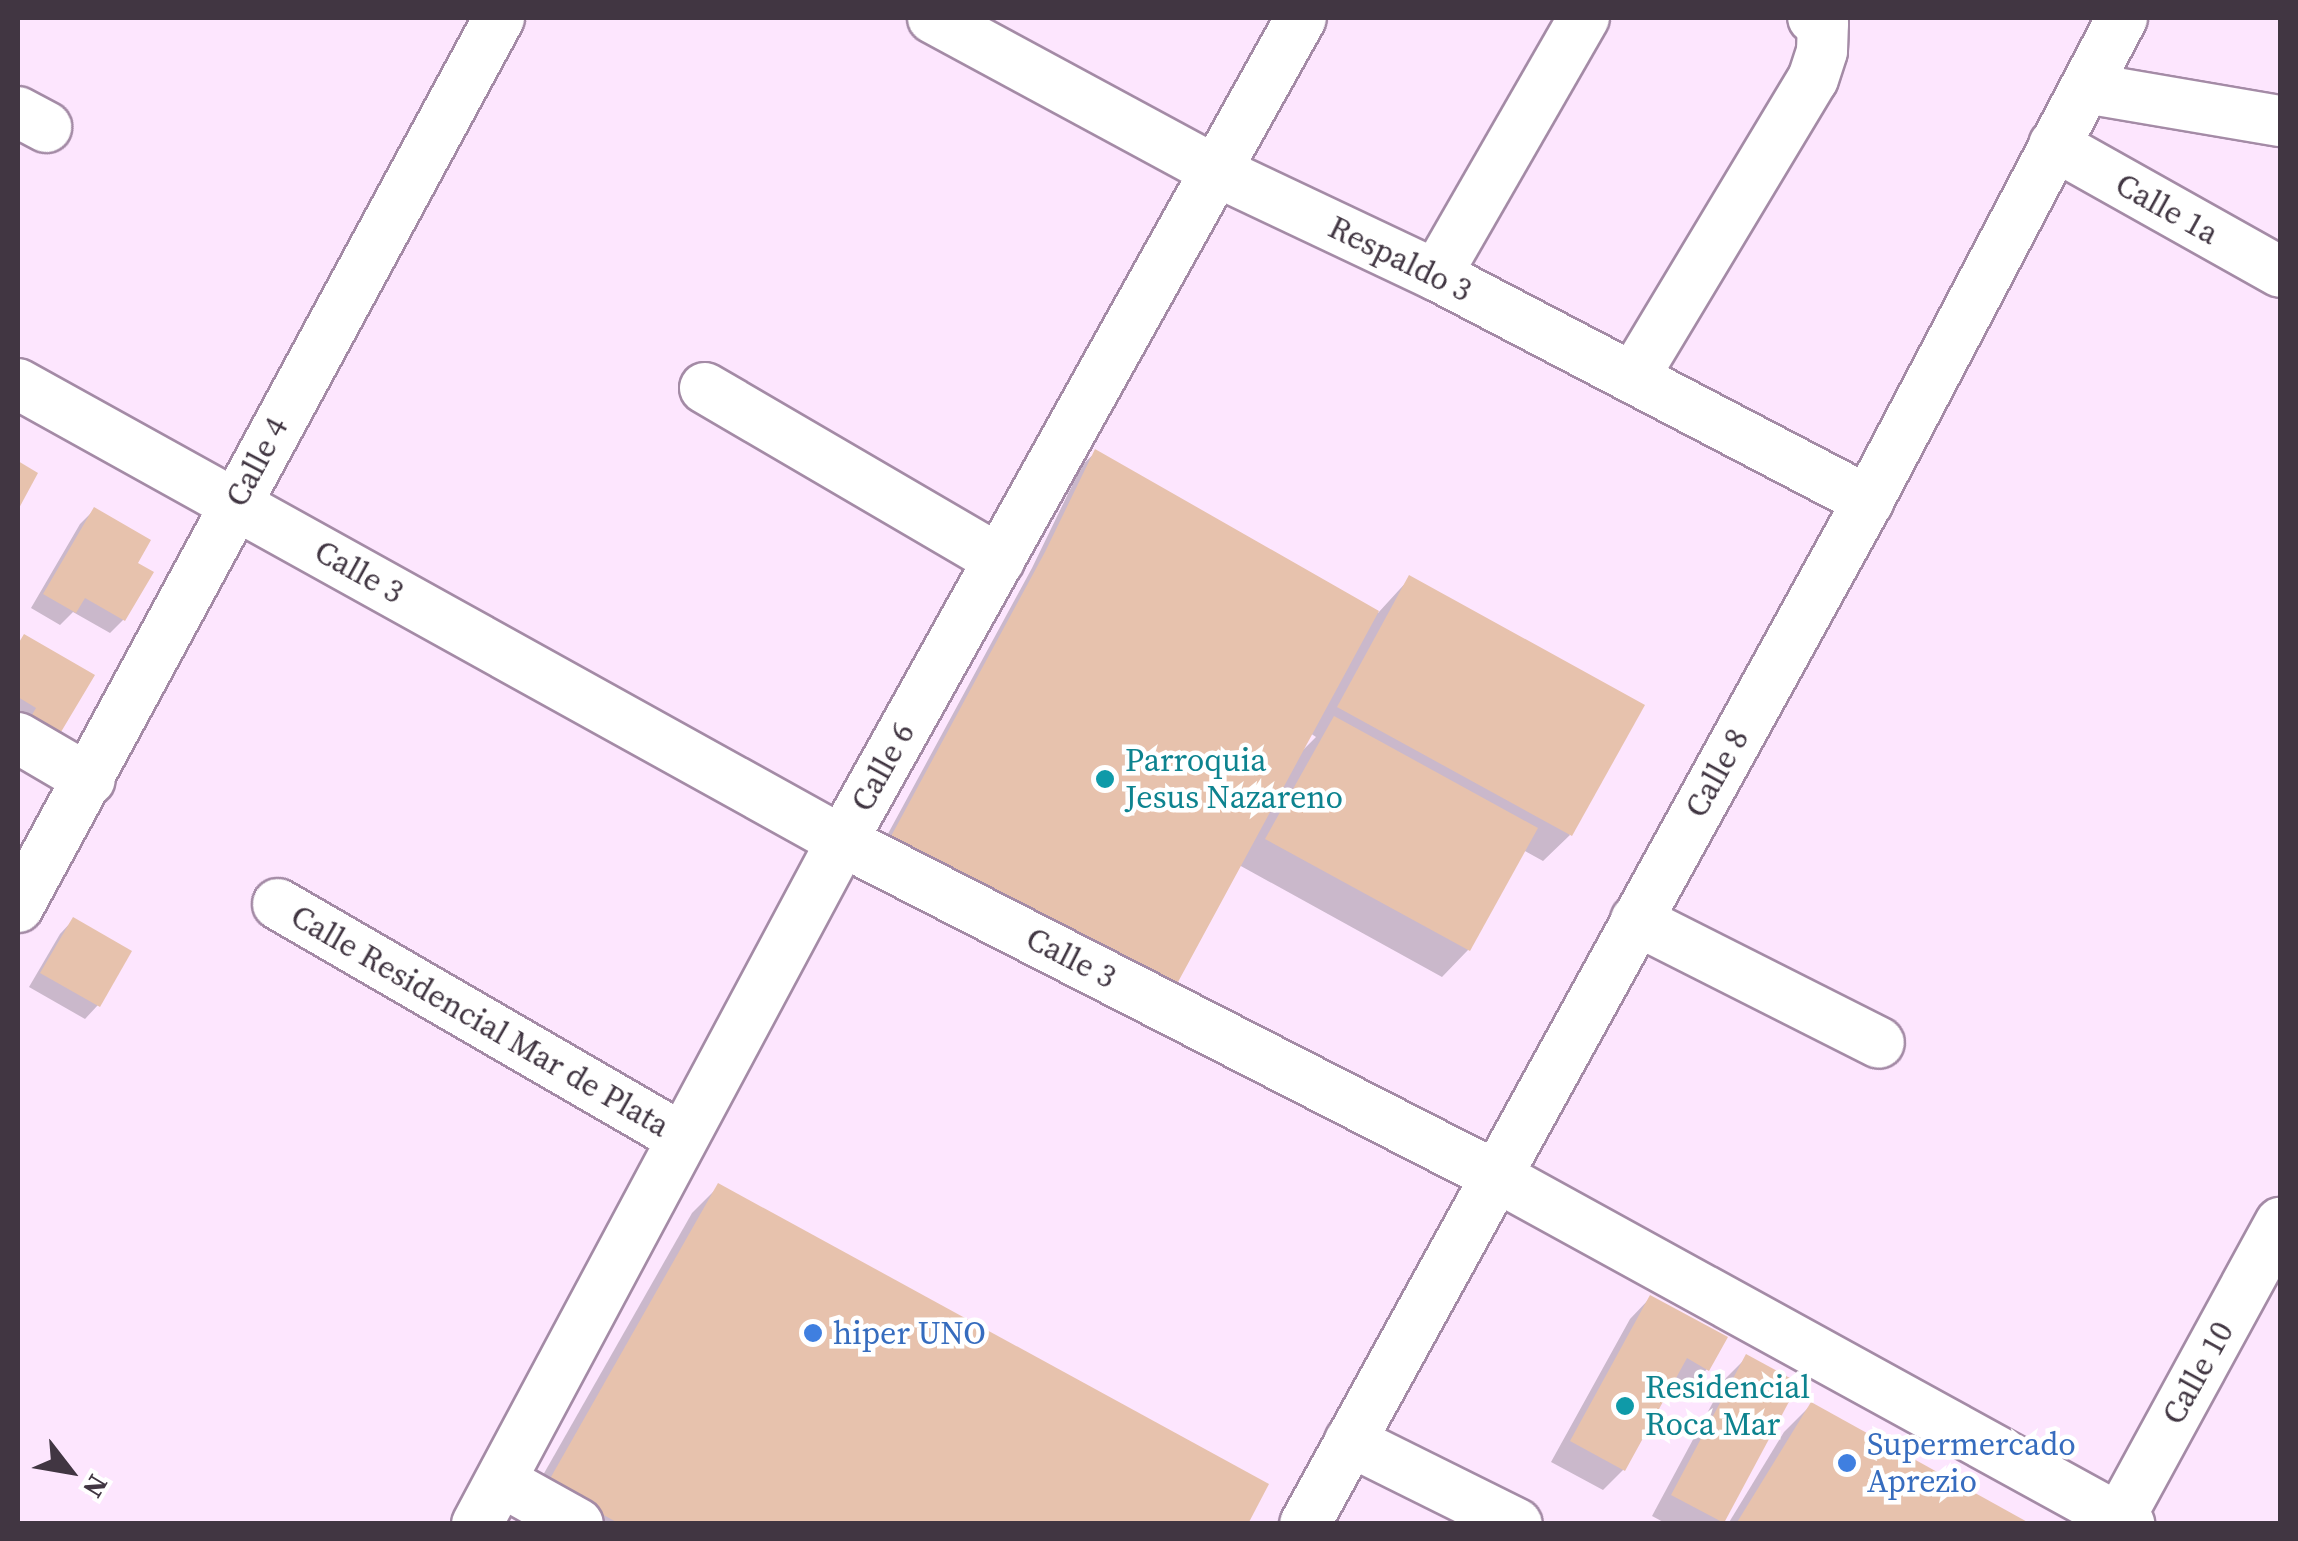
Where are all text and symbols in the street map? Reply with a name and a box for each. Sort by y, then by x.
street label: Calle 1a [2109,165,2225,253]
street label: Respaldo 3 [1322,208,1478,310]
street label: Calle 4 [218,411,296,513]
street label: Calle 3 [308,532,410,612]
street label: Calle 6 [843,716,923,818]
street label: Calle 8 [1677,722,1757,824]
place label: Parroquia Jesus Nazareno [1125,742,1343,817]
marker: Parroquia Jesus Nazareno [1094,768,1116,790]
street label: Calle Residencial Mar de Plata [284,897,676,1145]
street label: Calle 3 [1020,919,1122,997]
place label: hiper UNO [833,1314,986,1352]
street label: Calle 10 [2154,1315,2242,1431]
marker: hiper UNO [802,1322,824,1344]
place label: Residencial Roca Mar [1645,1369,1810,1444]
marker: Residencial Roca Mar [1614,1395,1636,1417]
north arrow [20,1421,120,1521]
place label: Supermercado Aprezio [1867,1426,2076,1501]
marker: Supermercado Aprezio [1836,1452,1858,1474]
text: N [74,1468,117,1505]

